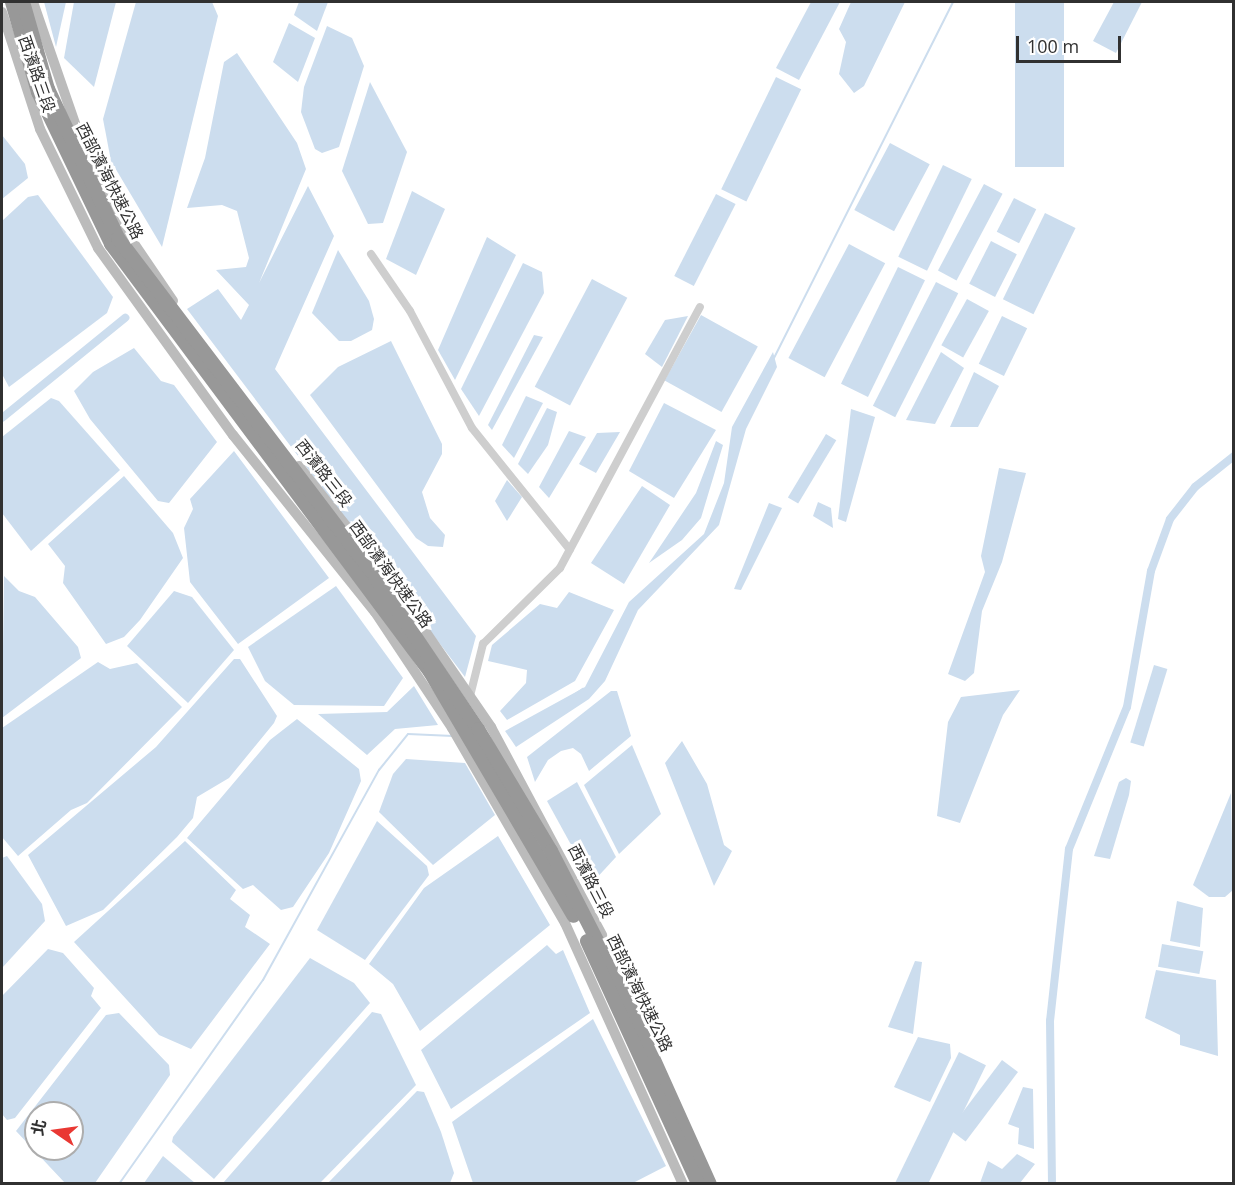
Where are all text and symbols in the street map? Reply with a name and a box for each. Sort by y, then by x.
scale bar [1019,24,1124,62]
street label: 西濱路三段 [15,33,59,115]
text: 100 m [1027,34,1079,58]
street label: 西部濱海快速公路 [72,120,148,242]
street label: 西濱路三段 [292,436,356,510]
street label: 西部濱海快速公路 [346,517,436,631]
street label: 西濱路三段 [564,841,618,921]
street label: 西部濱海快速公路 [603,931,677,1055]
north arrow [24,1101,84,1161]
text: 北 [26,1117,51,1138]

